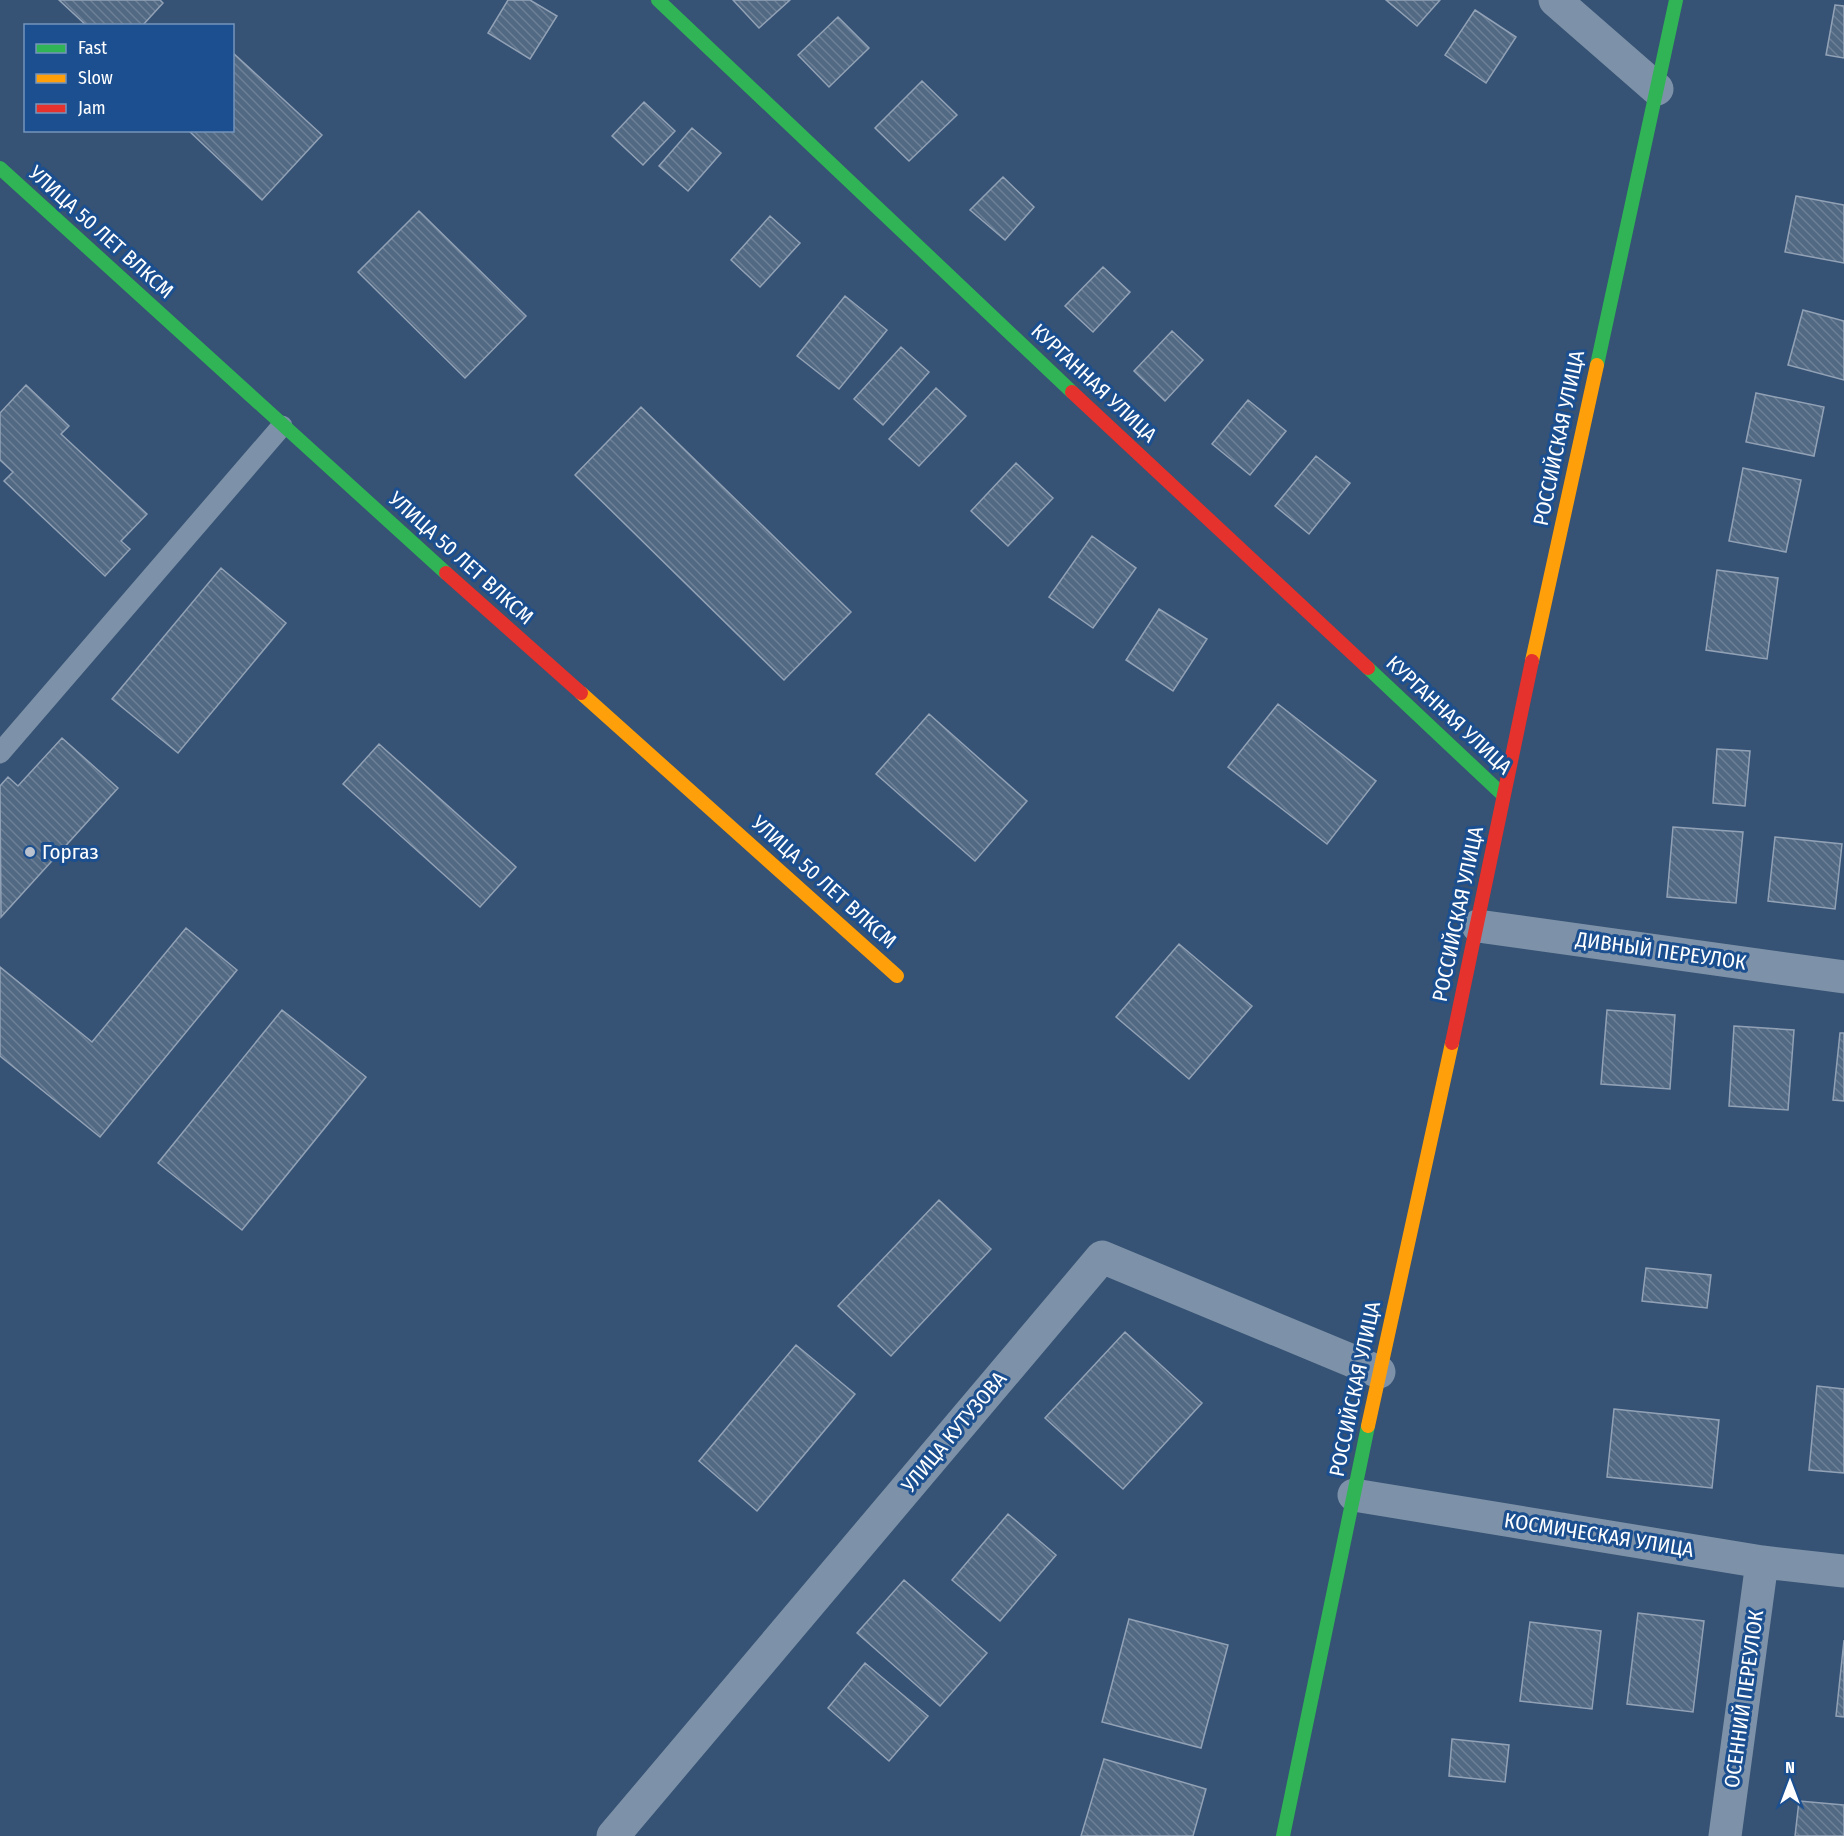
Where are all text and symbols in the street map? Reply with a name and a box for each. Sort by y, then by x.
legend [24,24,234,132]
text: Fast [78,37,107,59]
text: Slow [78,67,113,89]
text: Jam [78,97,106,119]
street label: УЛИЦА 50 ЛЕТ ВЛКСМ [22,159,179,304]
street label: КУРГАННАЯ УЛИЦА [1026,318,1162,448]
street label: РОССИЙСКАЯ УЛИЦА [1528,348,1590,528]
street label: УЛИЦА 50 ЛЕТ ВЛКСМ [382,485,539,630]
street label: КУРГАННАЯ УЛИЦА [1381,650,1517,780]
street label: УЛИЦА 50 ЛЕТ ВЛКСМ [745,809,902,954]
street label: РОССИЙСКАЯ УЛИЦА [1427,824,1489,1004]
place label: Горгаз [42,839,99,865]
marker: Горгаз [23,845,37,859]
street label: ДИВНЫЙ ПЕРЕУЛОК [1573,926,1749,976]
street label: РОССИЙСКАЯ УЛИЦА [1324,1299,1386,1479]
street label: УЛИЦА КУТУЗОВА [895,1366,1012,1499]
street label: КОСМИЧЕСКАЯ УЛИЦА [1502,1507,1696,1563]
street label: ОСЕННИЙ ПЕРЕУЛОК [1719,1608,1769,1790]
north arrow [1760,1752,1820,1812]
text: N [1785,1758,1795,1777]

